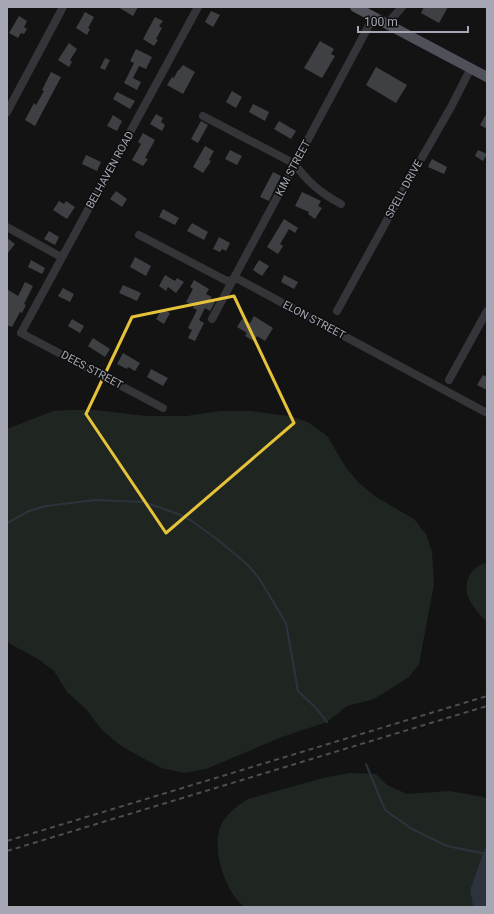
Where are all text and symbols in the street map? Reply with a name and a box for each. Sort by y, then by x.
scale bar [358,8,468,34]
text: 100 m [364,15,398,29]
street label: BELHAVEN ROAD [83,129,137,211]
street label: KIM STREET [273,138,313,198]
street label: SPELL DRIVE [383,158,425,220]
street label: ELON STREET [280,298,348,342]
street label: DEES STREET [59,348,125,392]

